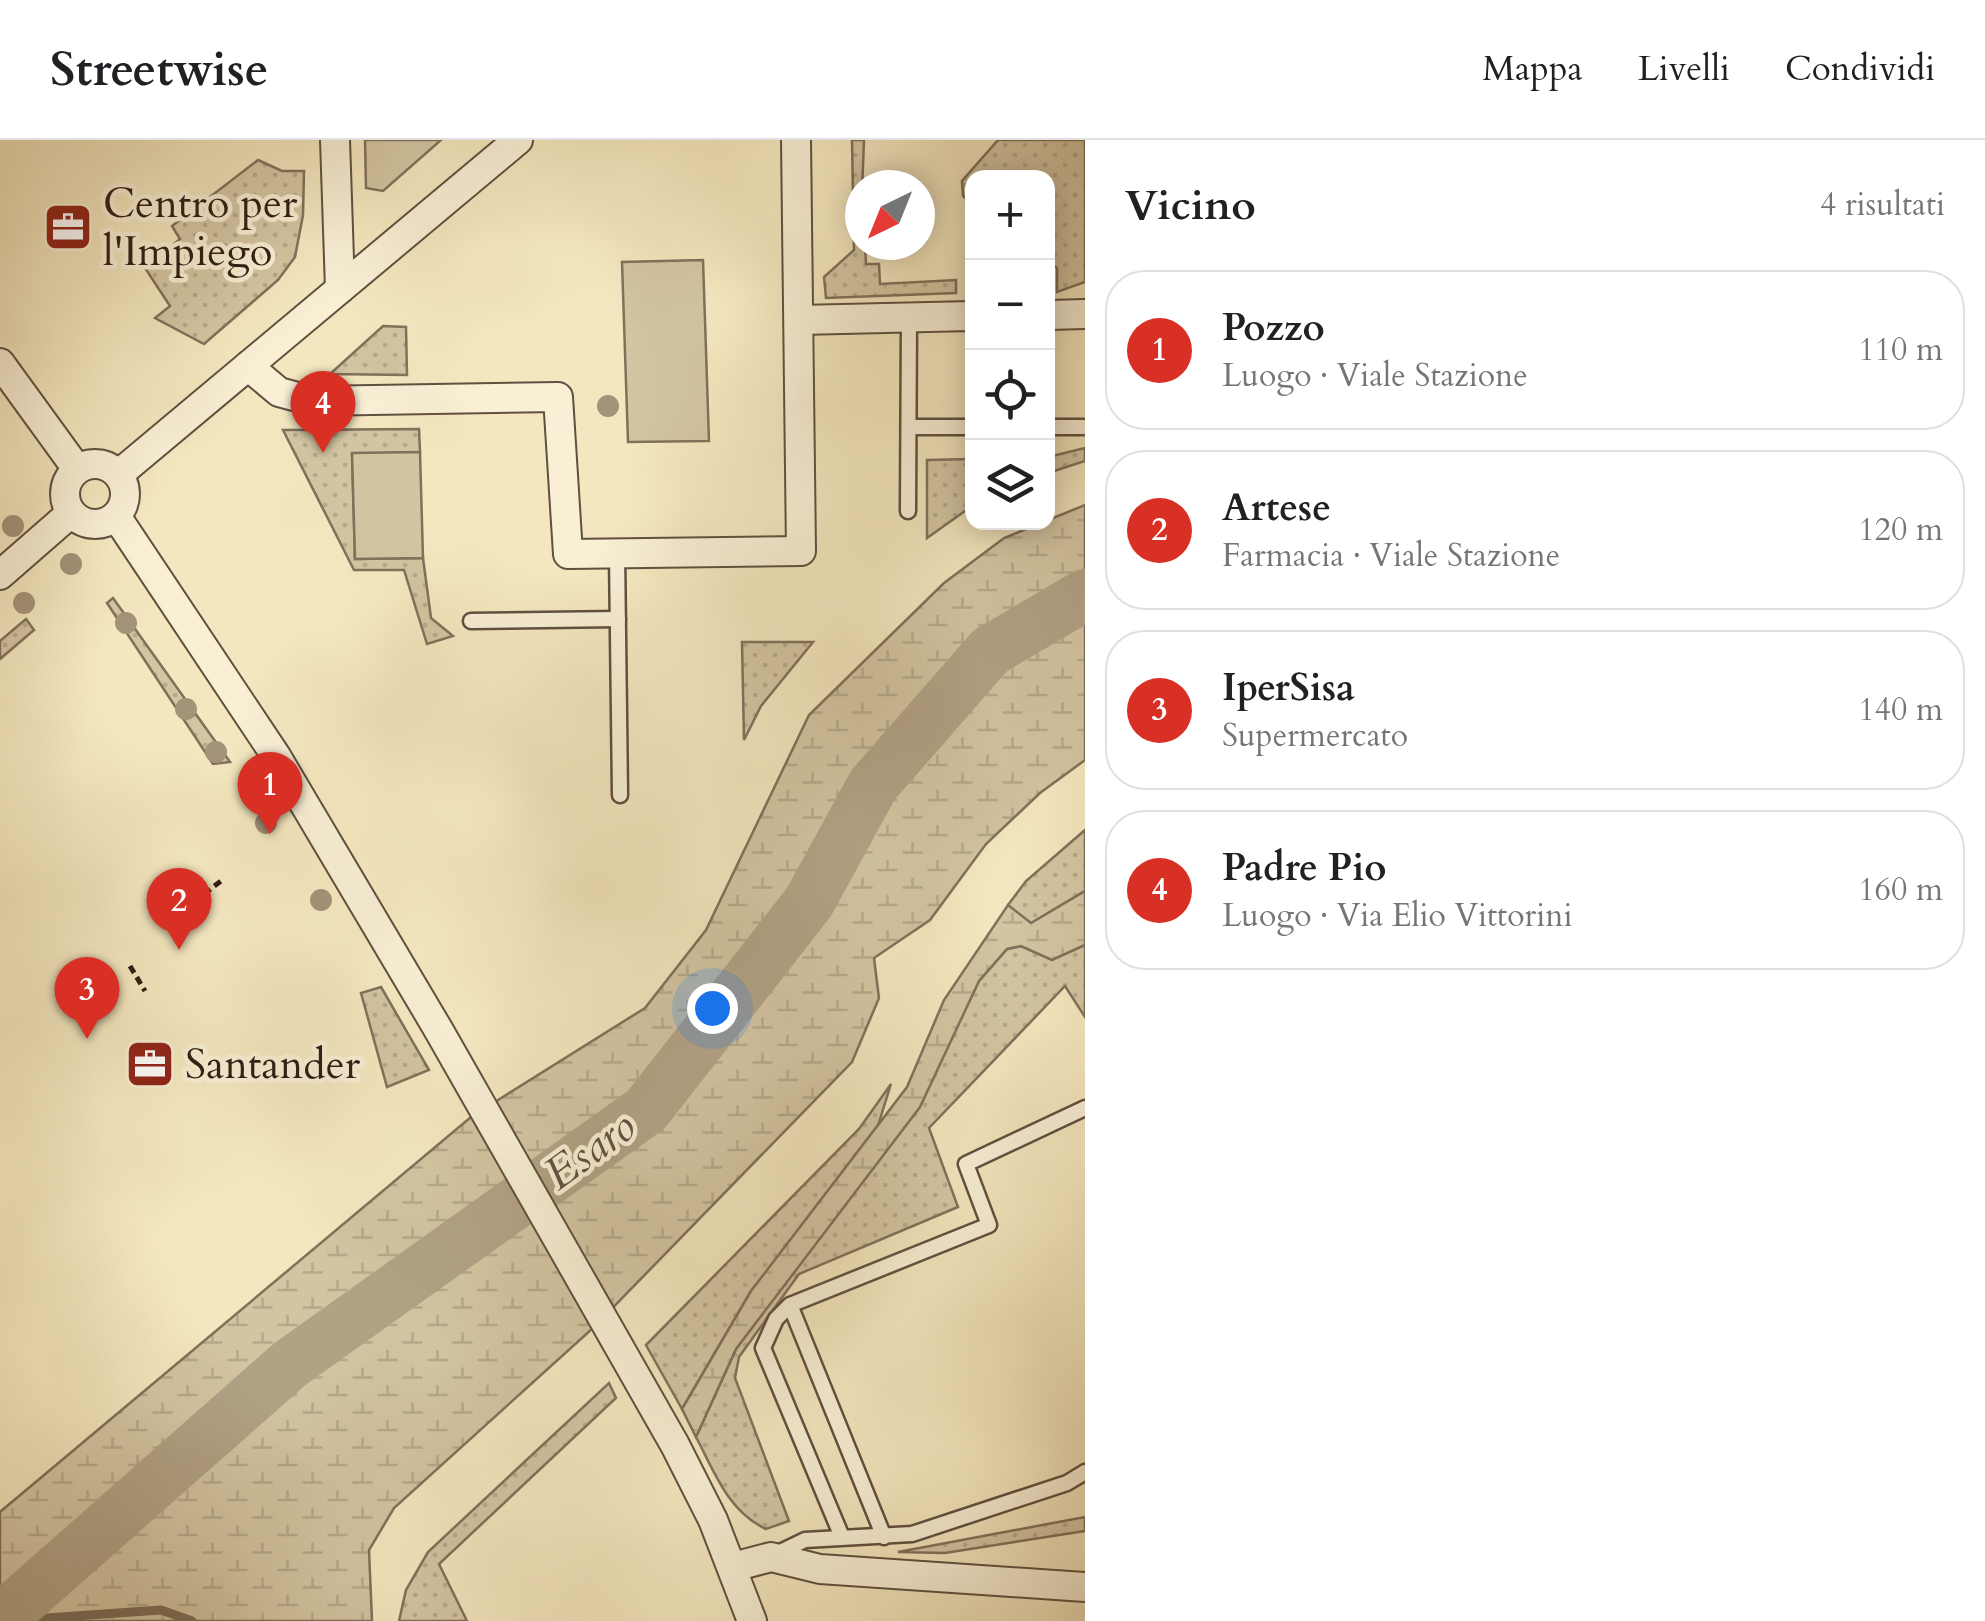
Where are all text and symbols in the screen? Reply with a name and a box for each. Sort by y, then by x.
text: Streetwise [50,37,269,102]
text: Mappa [1482,45,1583,93]
text: Livelli [1638,45,1730,93]
text: Condividi [1785,45,1935,93]
north arrow [845,170,935,260]
map controls [965,170,1055,530]
button: + [965,170,1055,260]
place label: Centro per l'Impiego [103,175,298,280]
text: Vicino [1125,177,1256,234]
text: 4 risultati [1820,183,1945,227]
office icon: Centro per l'Impiego [42,201,94,253]
button: − [965,260,1055,350]
text: Pozzo [1222,302,1325,354]
text: 1 [1151,328,1168,372]
text: 110 m [1858,328,1943,372]
button: locate [965,350,1055,440]
text: Luogo · Viale Stazione [1222,354,1528,398]
pin: 4 [290,370,356,453]
button: layers [965,440,1055,530]
text: Artese [1222,482,1331,534]
text: 2 [1151,508,1168,552]
text: 120 m [1858,508,1943,552]
text: Farmacia · Viale Stazione [1222,534,1560,578]
text: IperSisa [1222,662,1355,714]
text: 3 [1151,688,1168,732]
text: 140 m [1858,688,1943,732]
text: Supermercato [1222,714,1408,758]
pin: 1 [238,752,302,834]
text: Padre Pio [1222,842,1387,894]
pin: 2 [146,868,212,950]
text: 4 [1151,868,1168,912]
text: 160 m [1858,868,1943,912]
text: Luogo · Via Elio Vittorini [1222,894,1572,938]
pin: 3 [54,956,120,1039]
your location [687,983,738,1034]
place label: Santander [185,1036,361,1093]
office icon: Santander [124,1038,176,1090]
water label: Esaro [532,1096,648,1204]

